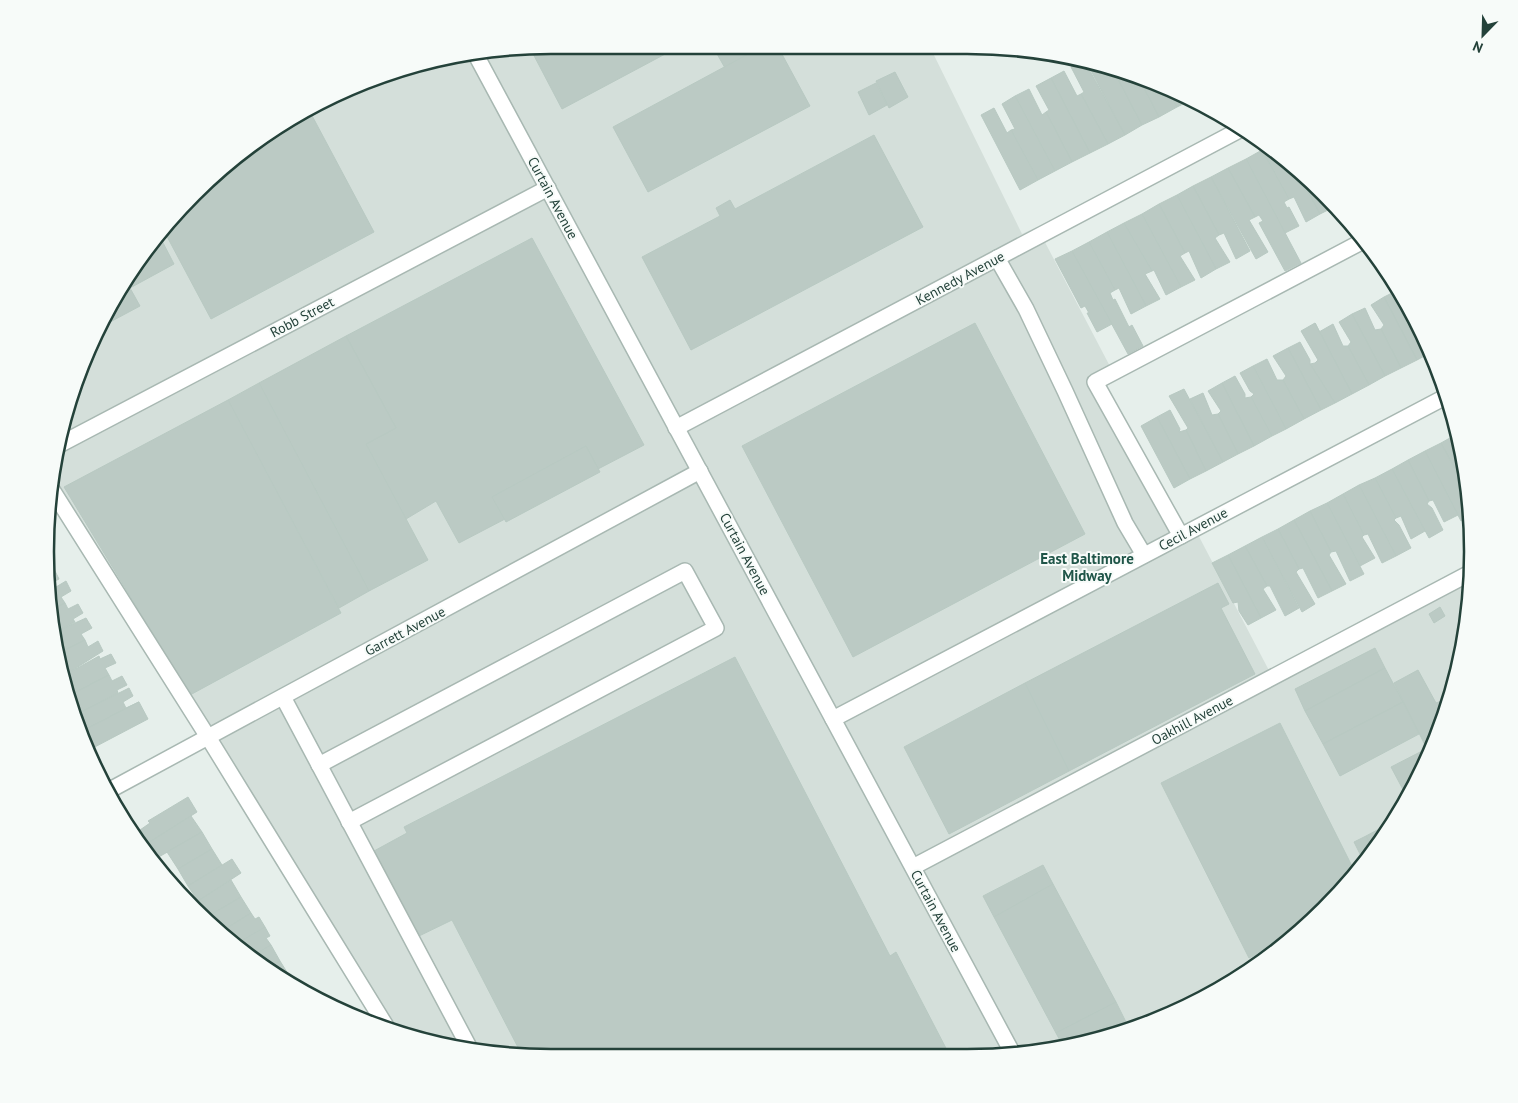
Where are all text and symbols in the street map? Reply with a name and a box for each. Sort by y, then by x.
north arrow [1458,10,1508,60]
text: N [1470,37,1486,57]
street label: Curtain Avenue [524,154,582,242]
street label: Kennedy Avenue [913,247,1007,309]
street label: Robb Street [267,293,337,341]
street label: Cecil Avenue [1155,503,1231,555]
street label: Curtain Avenue [716,510,774,598]
district label: East Baltimore Midway [1040,549,1134,585]
street label: Garrett Avenue [362,602,448,660]
street label: Oakhill Avenue [1148,691,1236,749]
street label: Curtain Avenue [907,867,965,955]

